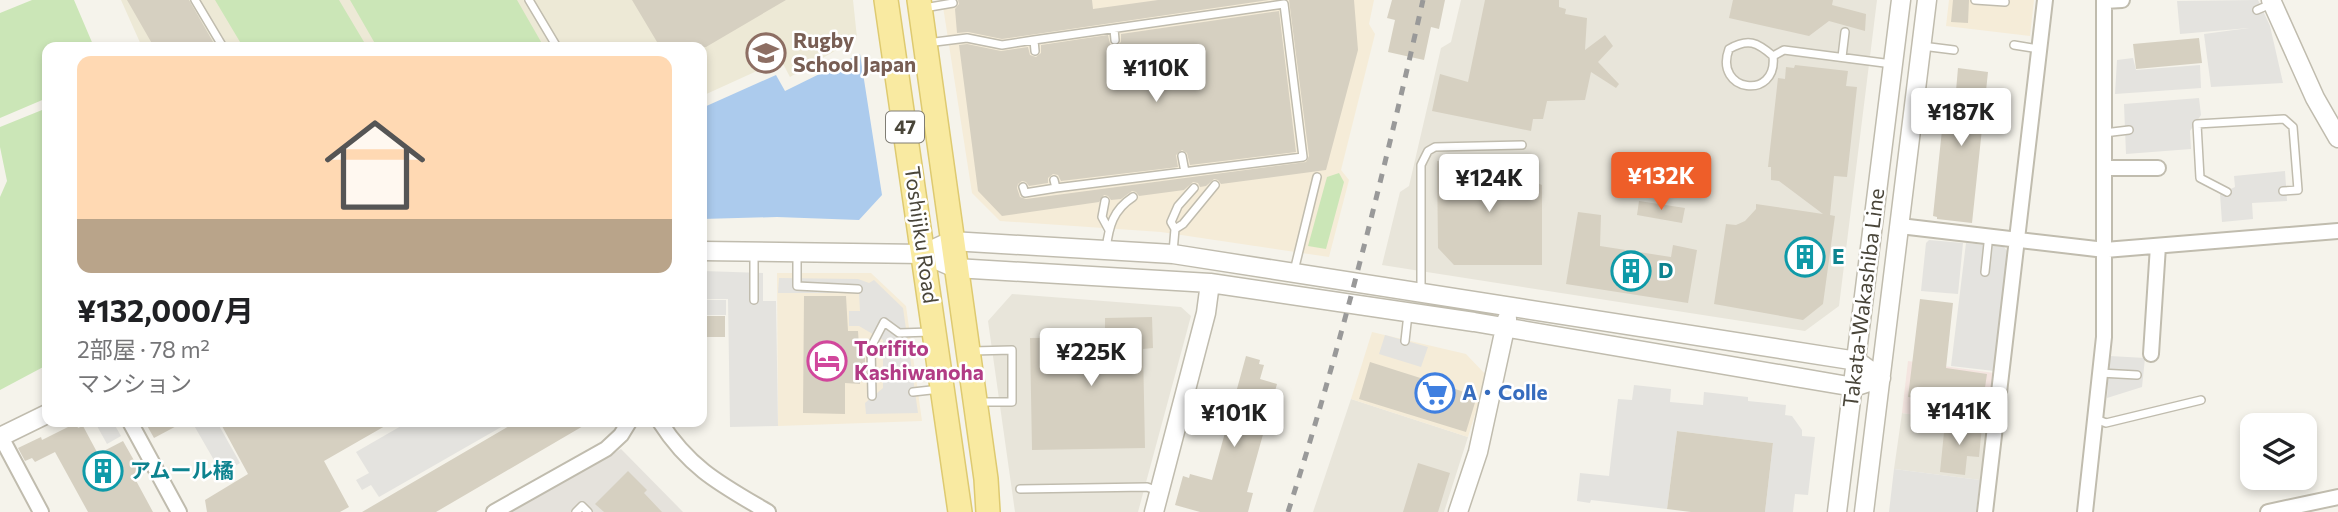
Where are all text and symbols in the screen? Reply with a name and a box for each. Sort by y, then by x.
place label: Rugby School Japan [793,27,916,76]
school or university icon: Rugby School Japan [745,32,787,74]
pin: ¥110K [1107,44,1205,104]
text: ¥110K [1123,53,1189,81]
pin: ¥187K [1912,88,2010,148]
text: ¥187K [1927,97,1995,125]
icon: home [312,102,438,228]
road number: 47 [886,111,924,142]
pin: ¥132K [1612,152,1710,212]
pin: ¥124K [1440,154,1538,214]
text: ¥132K [1627,161,1695,189]
text: ¥124K [1455,163,1523,191]
street label: Toshijiku Road [900,165,944,305]
street label: Takata-Wakashiba Line [1837,187,1888,409]
building icon: E [1784,236,1826,278]
place label: E [1832,243,1845,268]
building icon: D [1610,250,1652,292]
place label: D [1658,257,1673,282]
text: ¥132,000/月 [77,291,254,328]
pin: ¥225K [1042,328,1140,388]
text: 2部屋 · 78 m² [77,335,210,363]
place label: Torifito Kashiwanoha [854,335,984,384]
text: ¥225K [1056,337,1126,365]
hotel icon: Torifito Kashiwanoha [806,340,848,382]
text: マンション [77,369,192,397]
supermarket icon: A・Colle [1414,372,1456,414]
place label: A・Colle [1462,379,1548,404]
pin: ¥141K [1910,388,2008,447]
pin: ¥101K [1185,390,1283,449]
text: ¥141K [1926,396,1992,424]
text: ¥101K [1201,398,1267,426]
map controls [2240,413,2317,490]
button: layers [2240,413,2317,490]
building icon: アムール橘 [82,450,124,492]
place label: アムール橘 [130,457,234,482]

